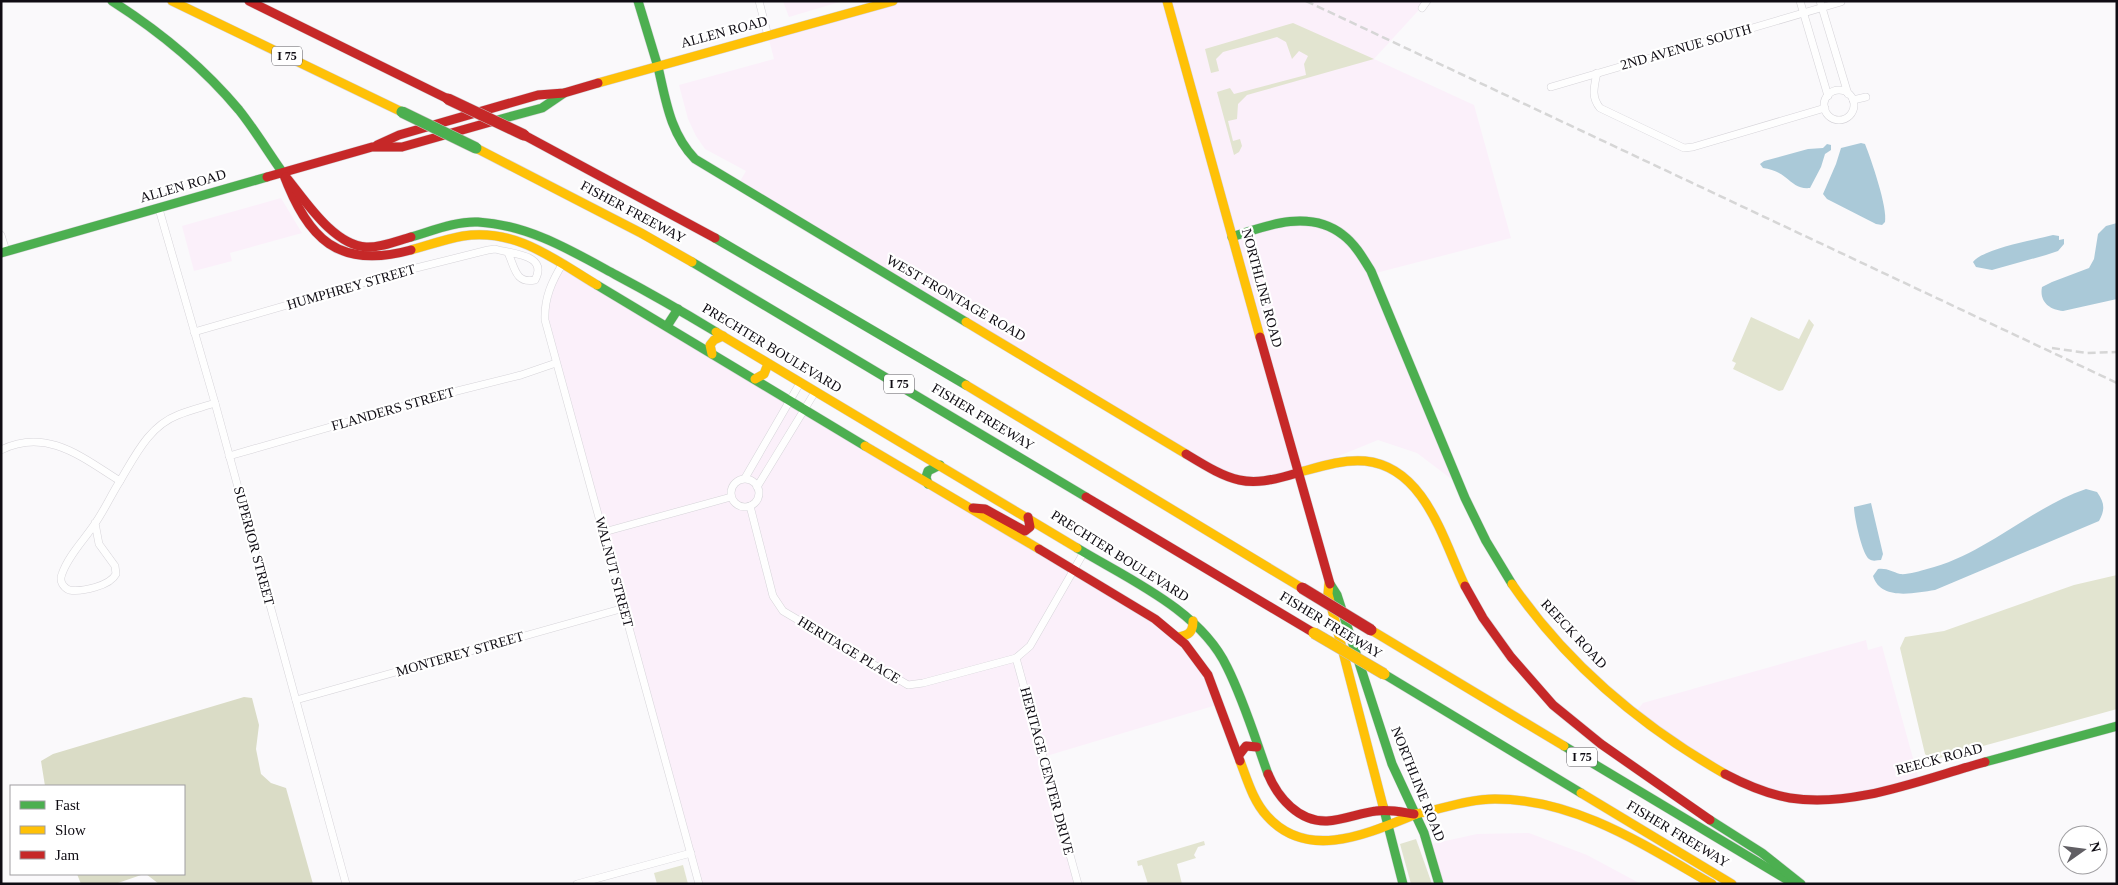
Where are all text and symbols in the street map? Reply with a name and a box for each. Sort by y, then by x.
street label: ALLEN ROAD [679,13,769,51]
street label: 2ND AVENUE SOUTH [1619,21,1753,73]
road number: I 75 [272,46,302,66]
street label: ALLEN ROAD [138,167,228,205]
street label: FISHER FREEWAY [578,178,688,246]
street label: NORTHLINE ROAD [1239,227,1285,349]
street label: WEST FRONTAGE ROAD [884,252,1028,344]
street label: HUMPHREY STREET [285,261,417,313]
street label: PRECHTER BOULEVARD [700,300,844,396]
road number: I 75 [884,374,914,394]
street label: FISHER FREEWAY [929,381,1037,453]
street label: FLANDERS STREET [330,384,457,434]
street label: SUPERIOR STREET [231,485,277,608]
street label: PRECHTER BOULEVARD [1048,507,1192,605]
street label: WALNUT STREET [592,515,636,629]
street label: FISHER FREEWAY [1277,589,1385,661]
street label: REECK ROAD [1538,596,1610,672]
street label: HERITAGE PLACE [795,614,903,686]
street label: MONTEREY STREET [394,628,526,679]
street label: HERITAGE CENTER DRIVE [1017,685,1077,857]
street label: NORTHLINE ROAD [1388,724,1448,844]
street label: REECK ROAD [1894,740,1984,778]
road number: I 75 [1567,748,1597,766]
legend [10,785,185,875]
text: Fast [55,797,81,813]
street label: FISHER FREEWAY [1624,798,1732,870]
text: Slow [55,822,86,838]
north arrow [2058,825,2108,875]
text: N [2087,840,2104,854]
text: Jam [55,847,79,863]

